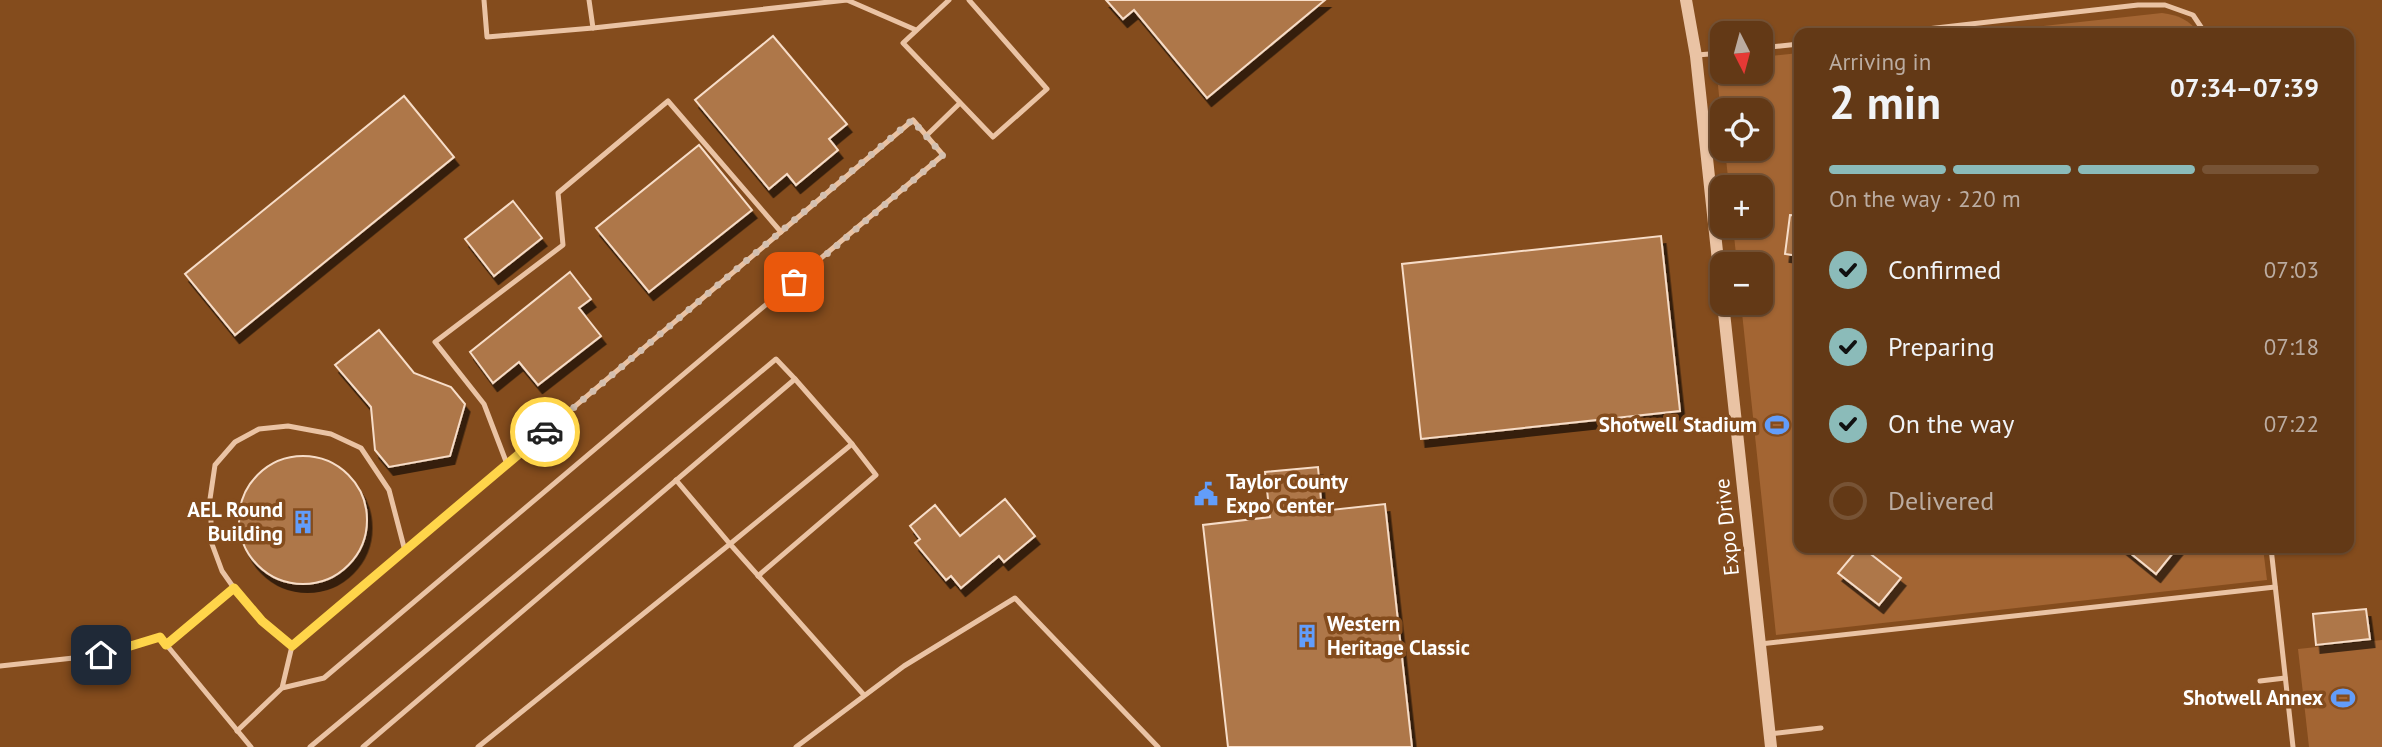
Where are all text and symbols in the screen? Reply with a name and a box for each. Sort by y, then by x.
north arrow [1710,21,1773,84]
map controls [1710,21,1773,315]
text: Arriving in [1829,47,1931,76]
text: 07:34–07:39 [2170,71,2319,104]
text: 2 min [1829,72,1941,132]
button: locate [1710,98,1773,161]
button: + [1710,175,1773,238]
text: On the way · 220 m [1829,184,2021,213]
icon: check [1829,251,1867,289]
pin [764,252,824,312]
button: − [1710,252,1773,315]
text: Confirmed [1888,253,2001,286]
text: 07:03 [2264,255,2319,284]
icon: bag [775,263,813,301]
icon: check [1829,328,1867,366]
text: Preparing [1888,330,1995,363]
text: 07:18 [2264,332,2319,361]
courier [510,397,580,467]
icon: check [1829,405,1867,443]
text: On the way [1888,407,2014,440]
text: 07:22 [2264,409,2319,438]
place label: Shotwell Stadium [1599,411,1757,438]
sports icon: Shotwell Stadium [1763,411,1791,439]
icon: car [526,413,564,451]
place label: Taylor County Expo Center [1226,468,1349,519]
street label: Expo Drive [1708,477,1745,577]
public building icon: Taylor County Expo Center [1192,480,1220,508]
text: Delivered [1888,484,1994,517]
place label: AEL Round Building [187,496,283,547]
building icon: AEL Round Building [289,508,317,536]
place label: Western Heritage Classic [1327,610,1470,661]
building icon: Western Heritage Classic [1293,622,1321,650]
pin [71,625,131,685]
icon: home [82,636,120,674]
place label: Shotwell Annex [2183,684,2323,711]
sports icon: Shotwell Annex [2329,684,2357,712]

